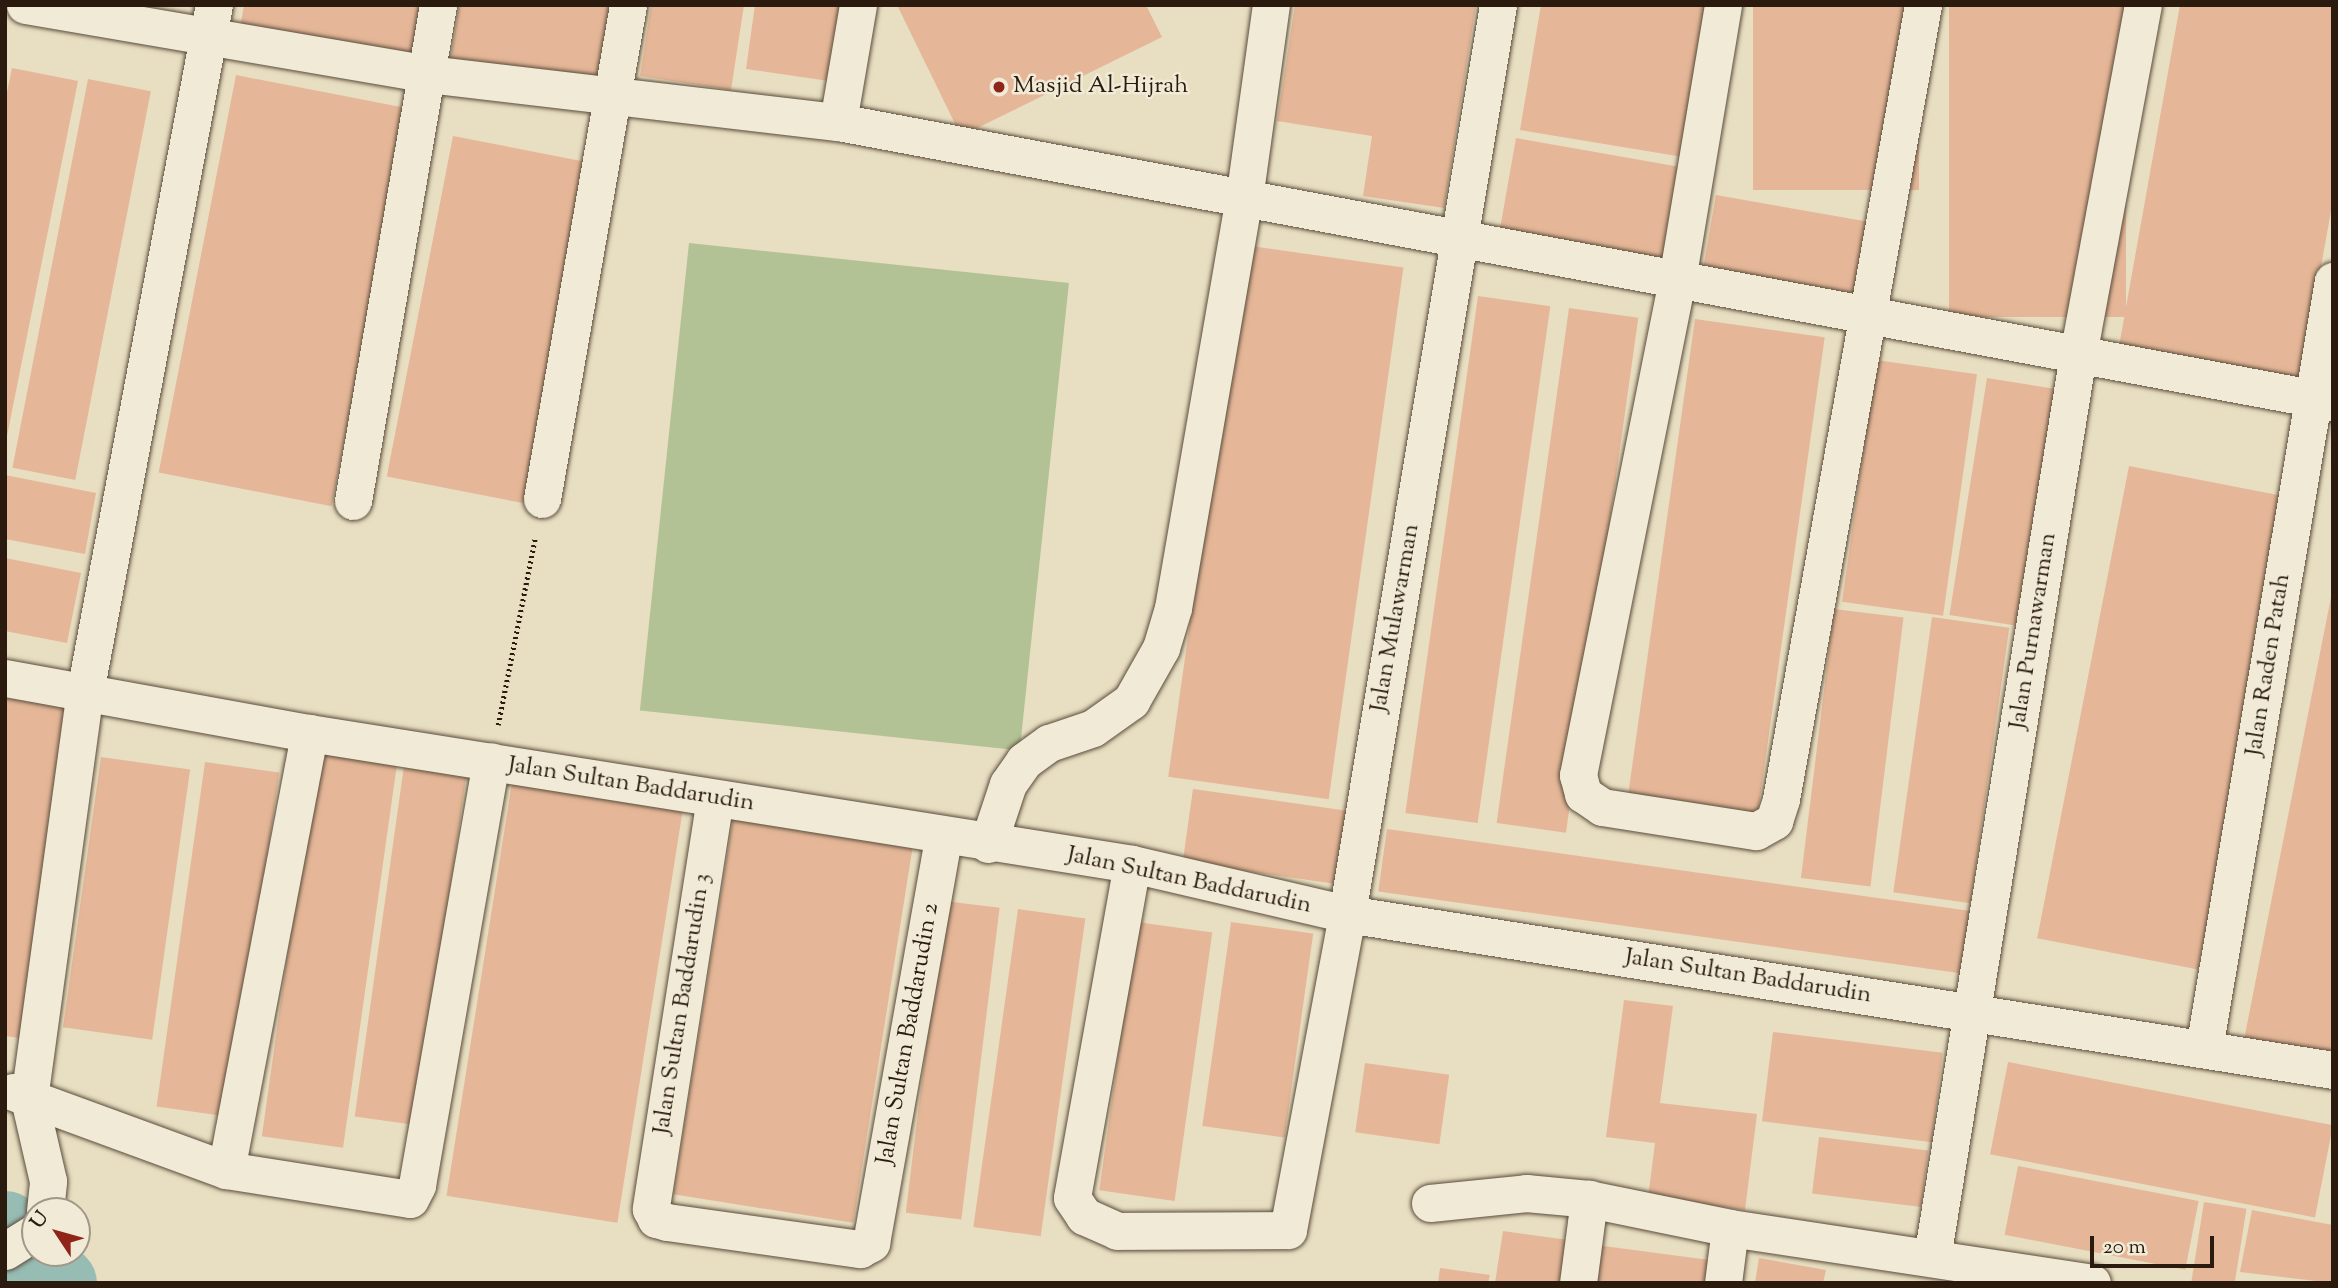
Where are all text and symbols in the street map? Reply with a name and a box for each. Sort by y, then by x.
place label: Masjid Al-Hijrah [1013,73,1188,101]
marker: Masjid Al-Hijrah [991,79,1007,95]
street label: Jalan Mulawarman [1365,522,1427,714]
street label: Jalan Purnawarman [2004,531,2064,731]
street label: Jalan Raden Patah [2240,572,2298,758]
street label: Jalan Sultan Baddarudin [506,751,756,819]
street label: Jalan Sultan Baddarudin [1064,841,1314,921]
street label: Jalan Sultan Baddarudin 3 [648,871,718,1137]
street label: Jalan Sultan Baddarudin 2 [872,901,946,1167]
street label: Jalan Sultan Baddarudin [1623,943,1873,1011]
north arrow [21,1197,91,1267]
text: U [25,1206,56,1235]
scale bar [2093,1222,2217,1266]
text: 20 m [2103,1233,2146,1263]

